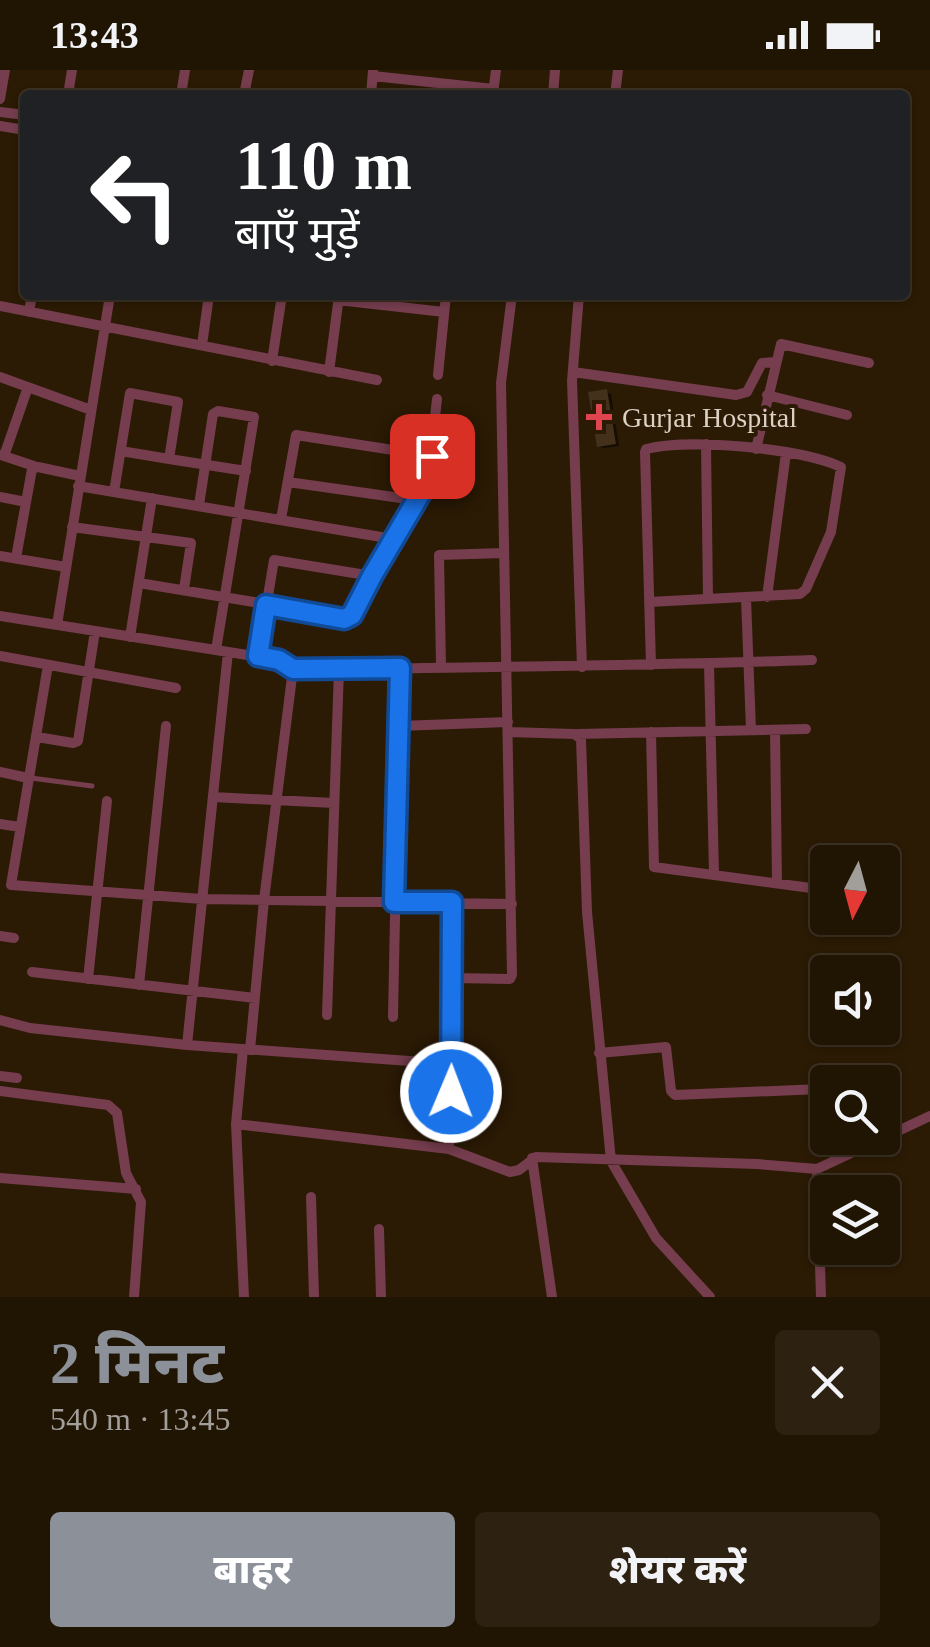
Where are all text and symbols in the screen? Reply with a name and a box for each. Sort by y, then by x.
text: 13:43 [50,14,139,56]
text: 110 m [235,127,412,204]
icon: left [70,130,200,260]
text: बाएँ मुड़ें [235,209,359,259]
place label: Gurjar Hospital [622,402,797,433]
marker: Gurjar Hospital [586,404,612,430]
pin [390,414,475,499]
icon: arrive [405,429,460,484]
north arrow [810,845,900,935]
map controls [810,845,900,1265]
button: sound [810,955,900,1045]
position arrow [399,1040,503,1144]
button: search [810,1065,900,1155]
button: layers [810,1175,900,1265]
text: 2 मिनट [50,1330,224,1396]
button: close [775,1330,880,1435]
text: 540 m · 13:45 [50,1401,230,1437]
button: बाहर [50,1512,455,1627]
button: शेयर करें [475,1512,880,1627]

